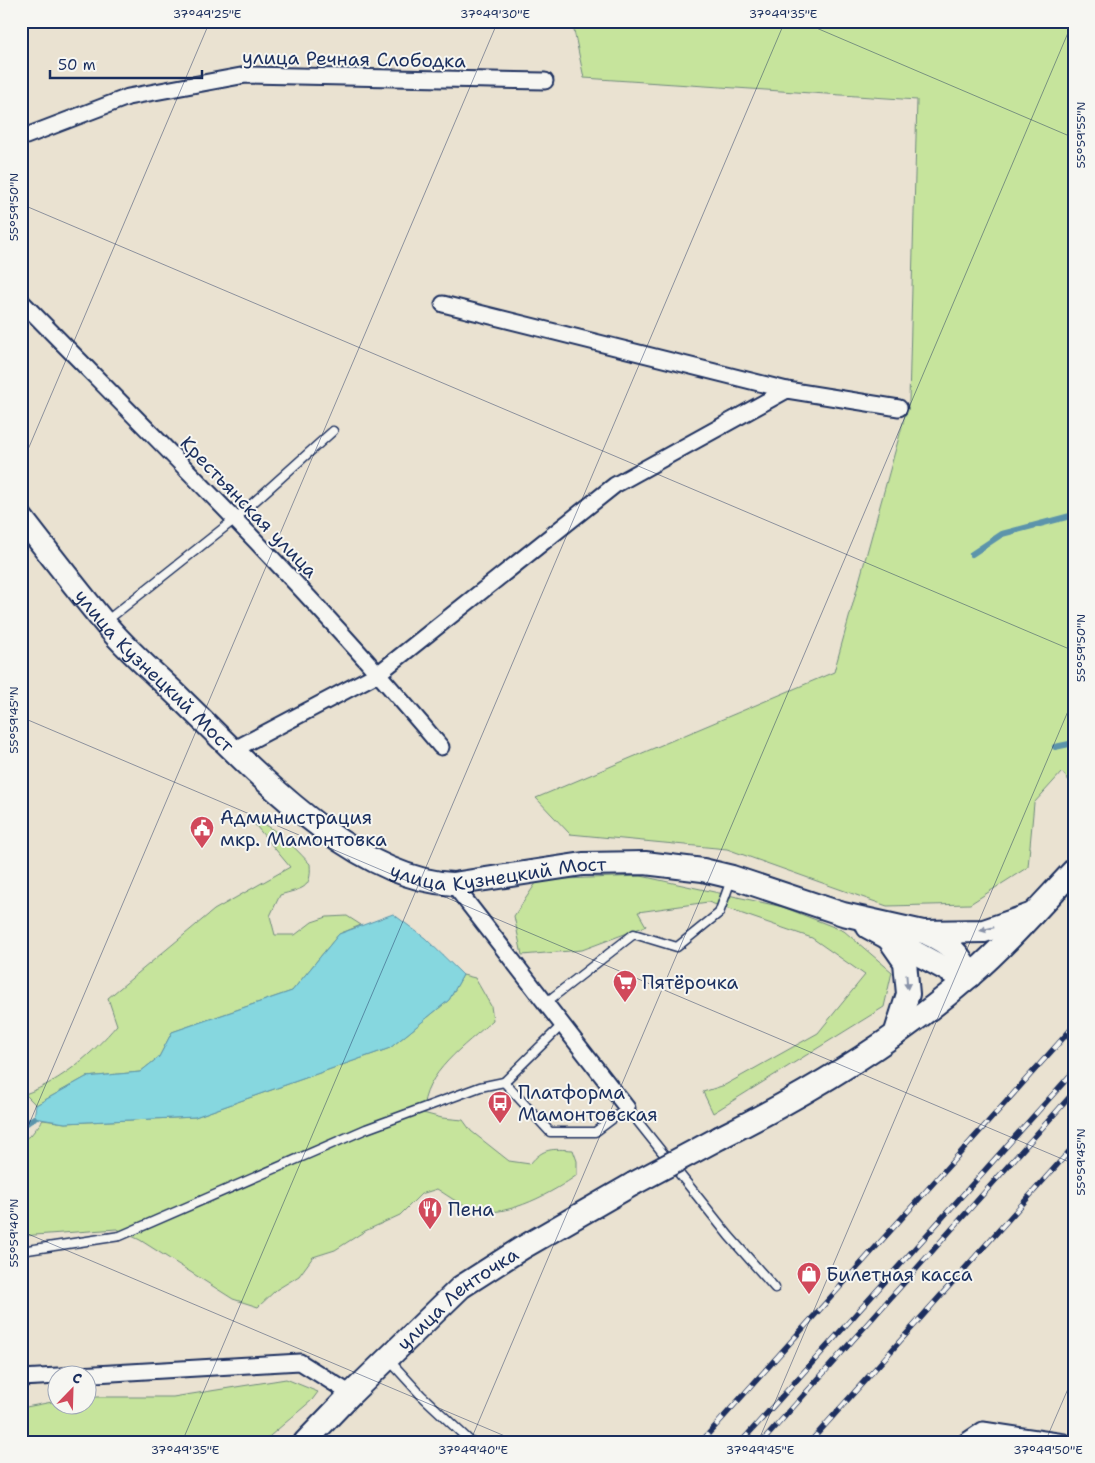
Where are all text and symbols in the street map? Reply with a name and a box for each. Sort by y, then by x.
text: 37°49'25"E [173,6,241,22]
text: 37°49'30"E [460,6,530,22]
text: 37°49'35"E [749,6,817,22]
street label: улица Речная Слободка [242,45,466,73]
scale bar [50,48,202,80]
text: 50 m [58,55,96,75]
text: 55°59'55"N [1073,102,1089,168]
text: 55°59'50"N [6,173,22,241]
street label: Крестьянская улица [175,431,323,583]
street label: улица Кузнецкий Мост [69,584,240,758]
text: 55°59'50"N [1073,614,1089,682]
text: 55°59'45"N [6,686,22,754]
place label: Администрация мкр. Мамонтовка [220,805,387,852]
public building icon: Администрация мкр. Мамонтовка [189,815,215,849]
street label: улица Кузнецкий Мост [386,851,607,896]
one-way arrow [980,925,995,933]
supermarket icon: Пятёрочка [612,969,638,1003]
place label: Пятёрочка [642,970,738,995]
one-way arrow [903,974,911,990]
place label: Платформа Мамонтовская [518,1080,658,1127]
bus stop icon: Платформа Мамонтовская [487,1090,513,1124]
text: 55°59'45"N [1073,1128,1089,1196]
restaurant icon: Пена [417,1196,443,1230]
place label: Пена [448,1197,494,1222]
text: 55°59'40"N [6,1199,22,1267]
street label: улица Ленточка [391,1241,523,1355]
shop icon: Билетная касса [796,1261,822,1295]
place label: Билетная касса [826,1262,973,1287]
north arrow [48,1366,98,1416]
text: С [70,1368,85,1388]
text: 37°49'35"E [151,1442,219,1458]
text: 37°49'40"E [438,1442,508,1458]
text: 37°49'45"E [726,1442,794,1458]
text: 37°49'50"E [1013,1442,1083,1458]

